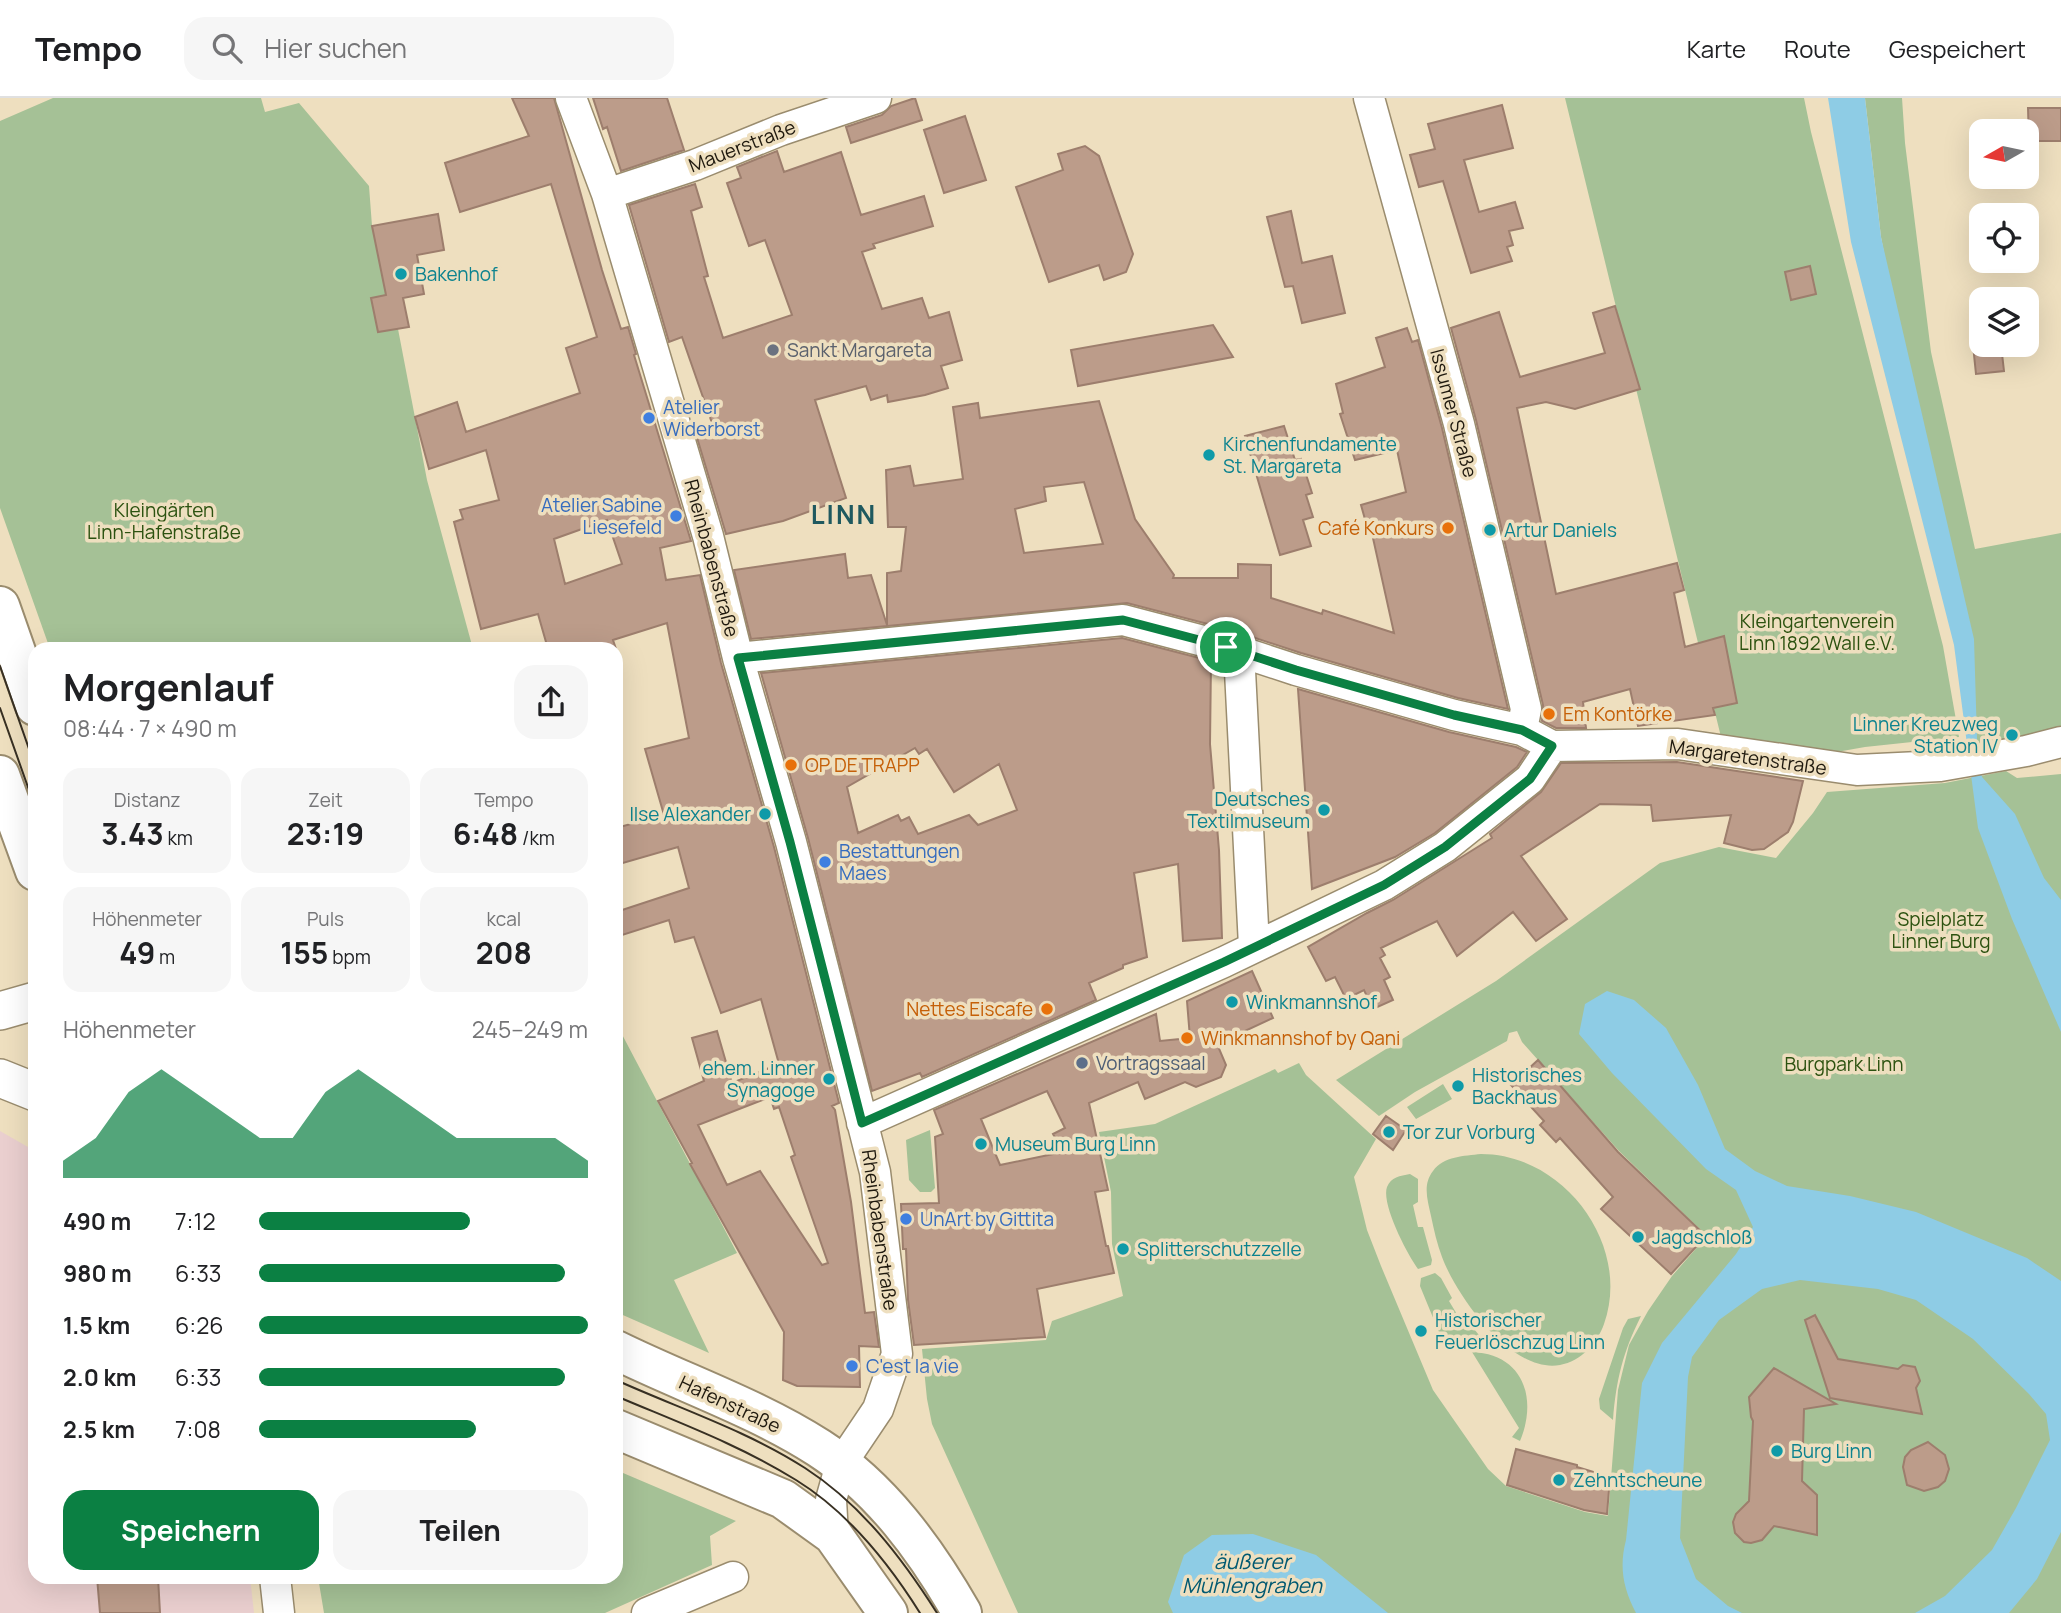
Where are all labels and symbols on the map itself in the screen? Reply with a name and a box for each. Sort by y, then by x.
street label: Mauerstraße [685,114,799,178]
north arrow [1969,119,2039,189]
place label: Bakenhof [415,261,498,287]
marker: Bakenhof [393,266,409,282]
place label: Sankt Margareta [787,337,932,363]
marker: Sankt Margareta [765,342,781,358]
street label: Issumer Straße [1424,346,1484,480]
place label: Atelier Widerborst [663,394,761,442]
marker: Atelier Widerborst [641,410,657,426]
place label: Kirchenfundamente St. Margareta [1223,431,1397,479]
marker: Kirchenfundamente St. Margareta [1201,447,1217,463]
street label: Rheinbabenstraße [678,476,746,640]
place label: Atelier Sabine Liesefeld [541,492,662,540]
district label: LINN [811,496,877,532]
park label: Kleingärten Linn-Hafenstraße [87,497,241,545]
marker: Atelier Sabine Liesefeld [668,508,684,524]
place label: Café Konkurs [1318,515,1434,541]
place label: Artur Daniels [1504,517,1617,543]
marker: Café Konkurs [1440,520,1456,536]
marker: Artur Daniels [1482,522,1498,538]
park label: Kleingartenverein Linn 1892 Wall e.V. [1739,608,1895,656]
pin [1196,617,1256,677]
place label: Em Kontörke [1563,701,1672,727]
marker: Em Kontörke [1541,706,1557,722]
place label: Linner Kreuzweg Station IV [1853,711,1999,759]
marker: Linner Kreuzweg Station IV [2004,727,2020,743]
street label: Margaretenstraße [1667,733,1829,781]
place label: OP DE TRAPP [805,752,920,778]
marker: OP DE TRAPP [783,757,799,773]
place label: Deutsches Textilmuseum [1187,786,1310,834]
place label: Ilse Alexander [629,801,751,827]
marker: Deutsches Textilmuseum [1316,802,1332,818]
marker: Ilse Alexander [757,806,773,822]
place label: Bestattungen Maes [839,838,960,886]
marker: Bestattungen Maes [817,854,833,870]
park label: Spielplatz Linner Burg [1891,906,1991,954]
place label: Winkmannshof [1246,989,1377,1015]
marker: Winkmannshof [1224,994,1240,1010]
place label: Nettes Eiscafe [906,996,1033,1022]
marker: Nettes Eiscafe [1039,1001,1055,1017]
place label: Winkmannshof by Qani [1201,1025,1400,1051]
marker: Winkmannshof by Qani [1179,1030,1195,1046]
place label: Vortragssaal [1096,1050,1206,1076]
park label: Burgpark Linn [1784,1051,1904,1077]
place label: ehem. Linner Synagoge [702,1055,815,1103]
marker: Vortragssaal [1074,1055,1090,1071]
place label: Historisches Backhaus [1472,1062,1582,1110]
marker: ehem. Linner Synagoge [821,1071,837,1087]
marker: Historisches Backhaus [1450,1078,1466,1094]
place label: Tor zur Vorburg [1403,1119,1535,1145]
marker: Tor zur Vorburg [1381,1124,1397,1140]
place label: Museum Burg Linn [995,1131,1156,1157]
marker: Museum Burg Linn [973,1136,989,1152]
street label: Rheinbabenstraße [856,1148,904,1312]
place label: UnArt by Gittita [920,1206,1054,1232]
marker: UnArt by Gittita [898,1211,914,1227]
place label: Jagdschloß [1652,1224,1753,1250]
marker: Jagdschloß [1630,1229,1646,1245]
place label: Splitterschutzzelle [1137,1236,1302,1262]
marker: Splitterschutzzelle [1115,1241,1131,1257]
place label: Historischer Feuerlöschzug Linn [1435,1307,1605,1355]
marker: Historischer Feuerlöschzug Linn [1413,1323,1429,1339]
place label: C'est la vie [866,1353,959,1379]
marker: C'est la vie [844,1358,860,1374]
street label: Hafenstraße [675,1369,785,1439]
place label: Burg Linn [1791,1438,1872,1464]
marker: Burg Linn [1769,1443,1785,1459]
place label: Zehntscheune [1573,1467,1702,1493]
marker: Zehntscheune [1551,1472,1567,1488]
water label: äußerer Mühlengraben [1182,1547,1324,1599]

